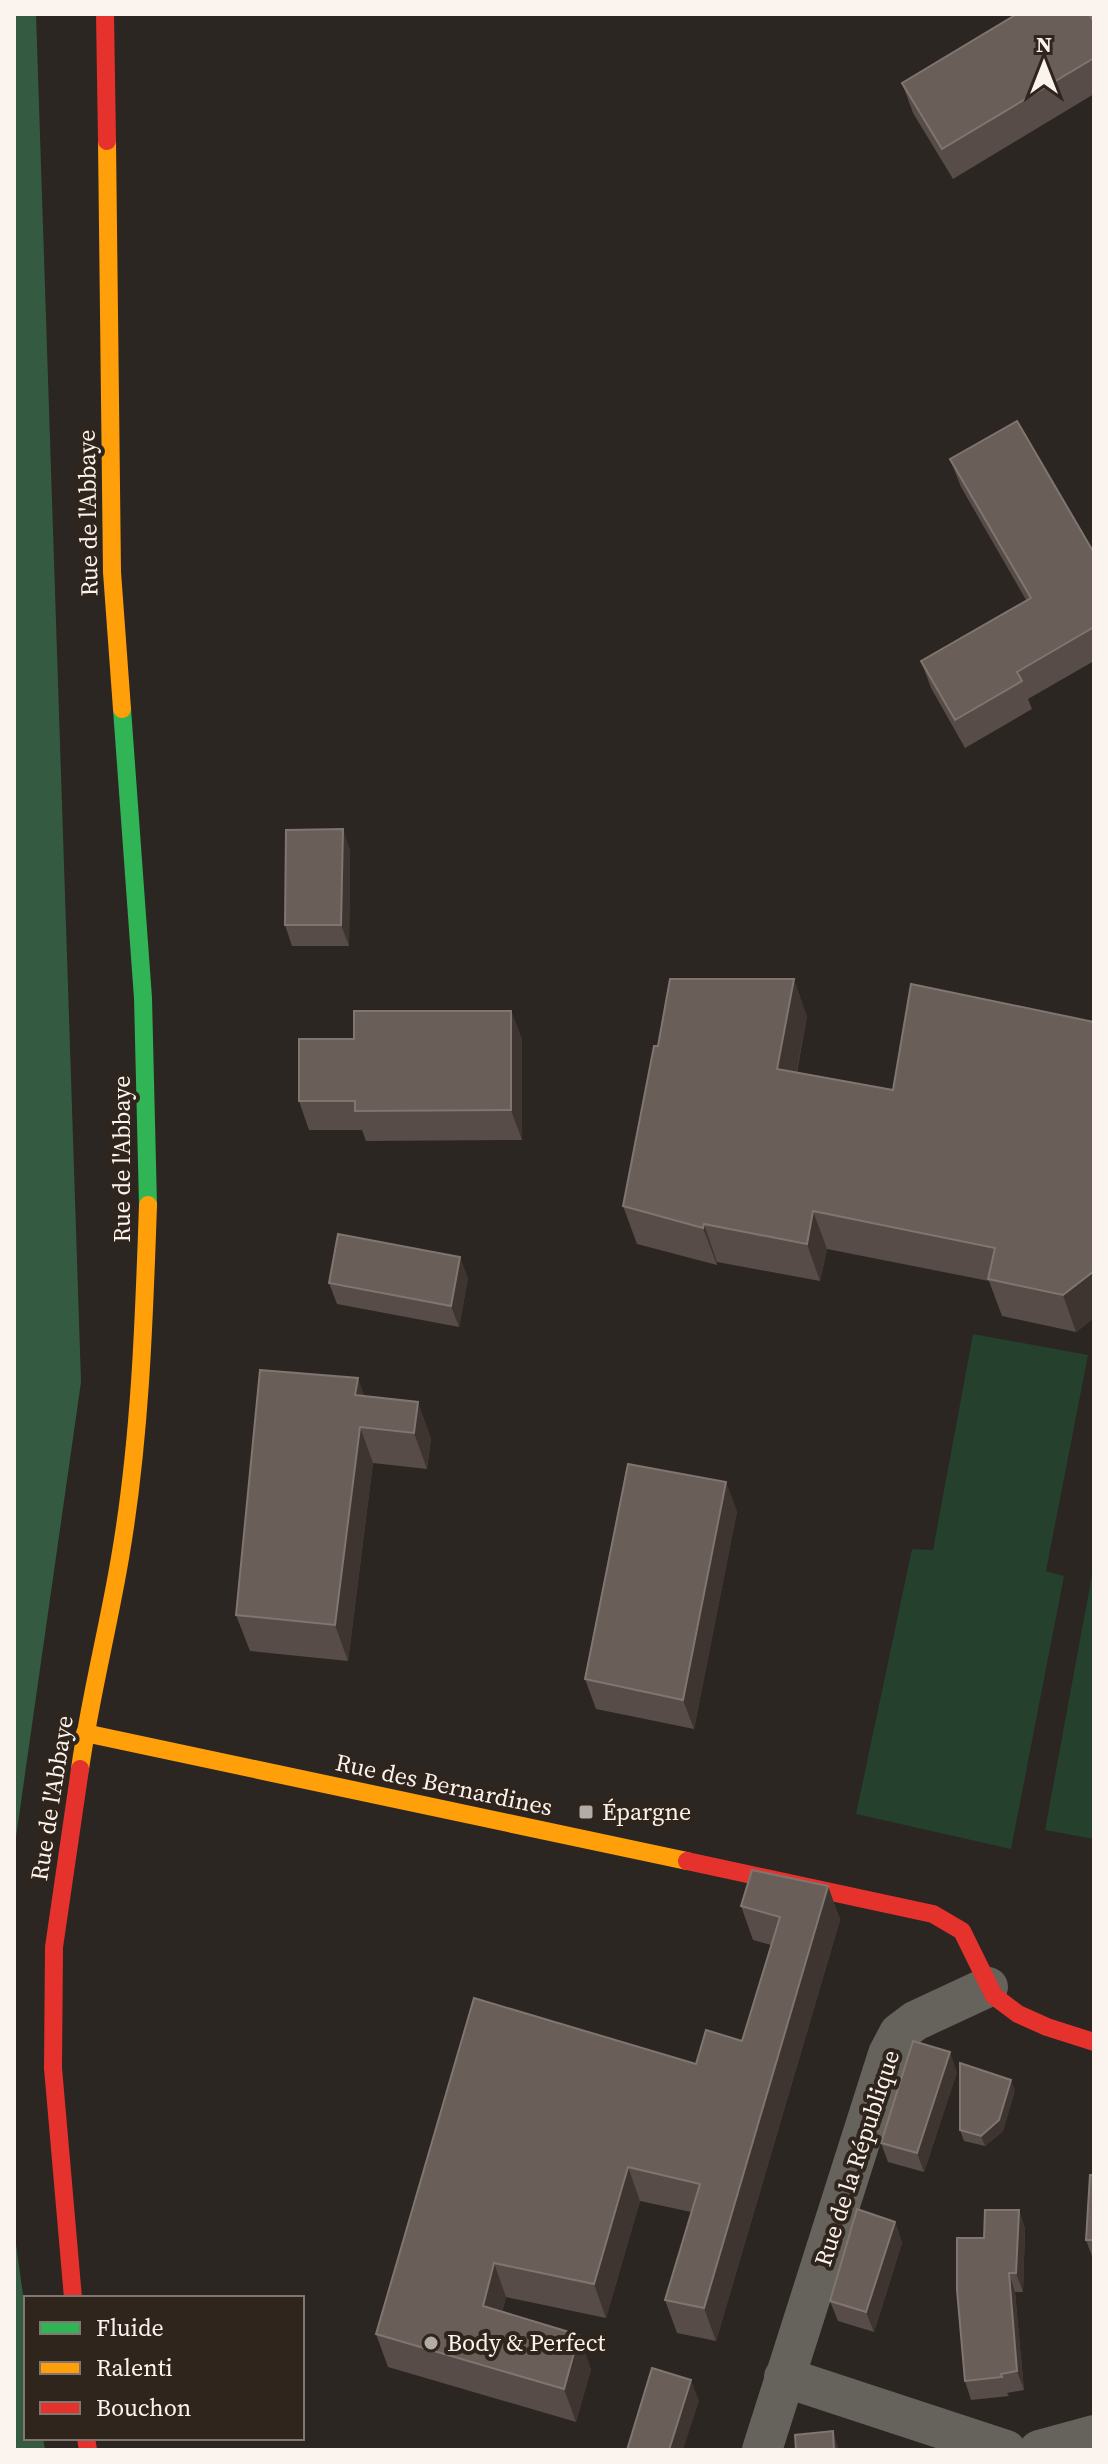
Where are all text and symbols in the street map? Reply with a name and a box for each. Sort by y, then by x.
north arrow [1004,24,1084,104]
text: N [1036,29,1052,59]
street label: Rue de l'Abbaye [70,429,105,597]
street label: Rue de l'Abbaye [105,1076,138,1242]
street label: Rue de l'Abbaye [22,1713,81,1883]
street label: Rue des Bernardines [333,1745,556,1824]
place label: Épargne [602,1795,691,1828]
marker: Épargne [577,1803,595,1821]
street label: Rue de la République [806,2046,907,2270]
legend [24,2296,304,2440]
text: Fluide [96,2311,164,2344]
place label: Body & Perfect [447,2326,606,2359]
marker: Body & Perfect [422,2334,440,2352]
text: Ralenti [96,2351,173,2384]
text: Bouchon [96,2391,191,2424]

